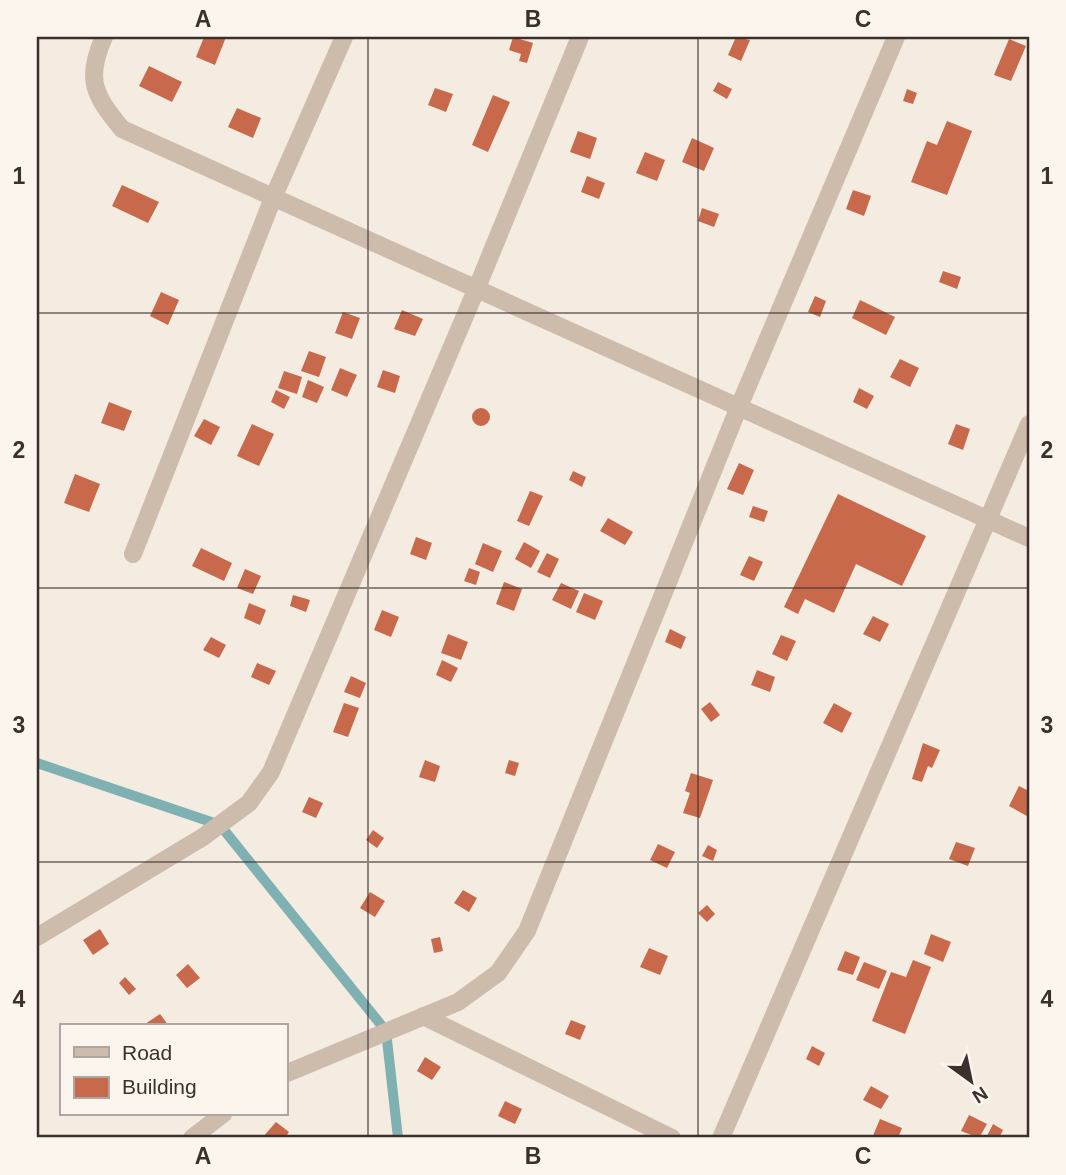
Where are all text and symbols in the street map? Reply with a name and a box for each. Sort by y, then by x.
text: A [195,6,211,32]
text: B [525,6,541,32]
text: C [855,6,871,32]
text: 1 [13,163,26,189]
text: 1 [1041,163,1054,189]
text: 2 [13,437,25,463]
text: 2 [1041,437,1053,463]
text: 3 [13,712,25,738]
text: 3 [1041,712,1053,738]
text: 4 [13,986,26,1012]
text: 4 [1041,986,1054,1012]
legend [60,1024,287,1116]
text: Road [122,1041,172,1064]
north arrow [936,1046,1006,1116]
text: Building [122,1075,197,1098]
text: N [969,1082,991,1107]
text: A [195,1143,211,1169]
text: B [525,1143,541,1169]
text: C [855,1143,871,1169]

